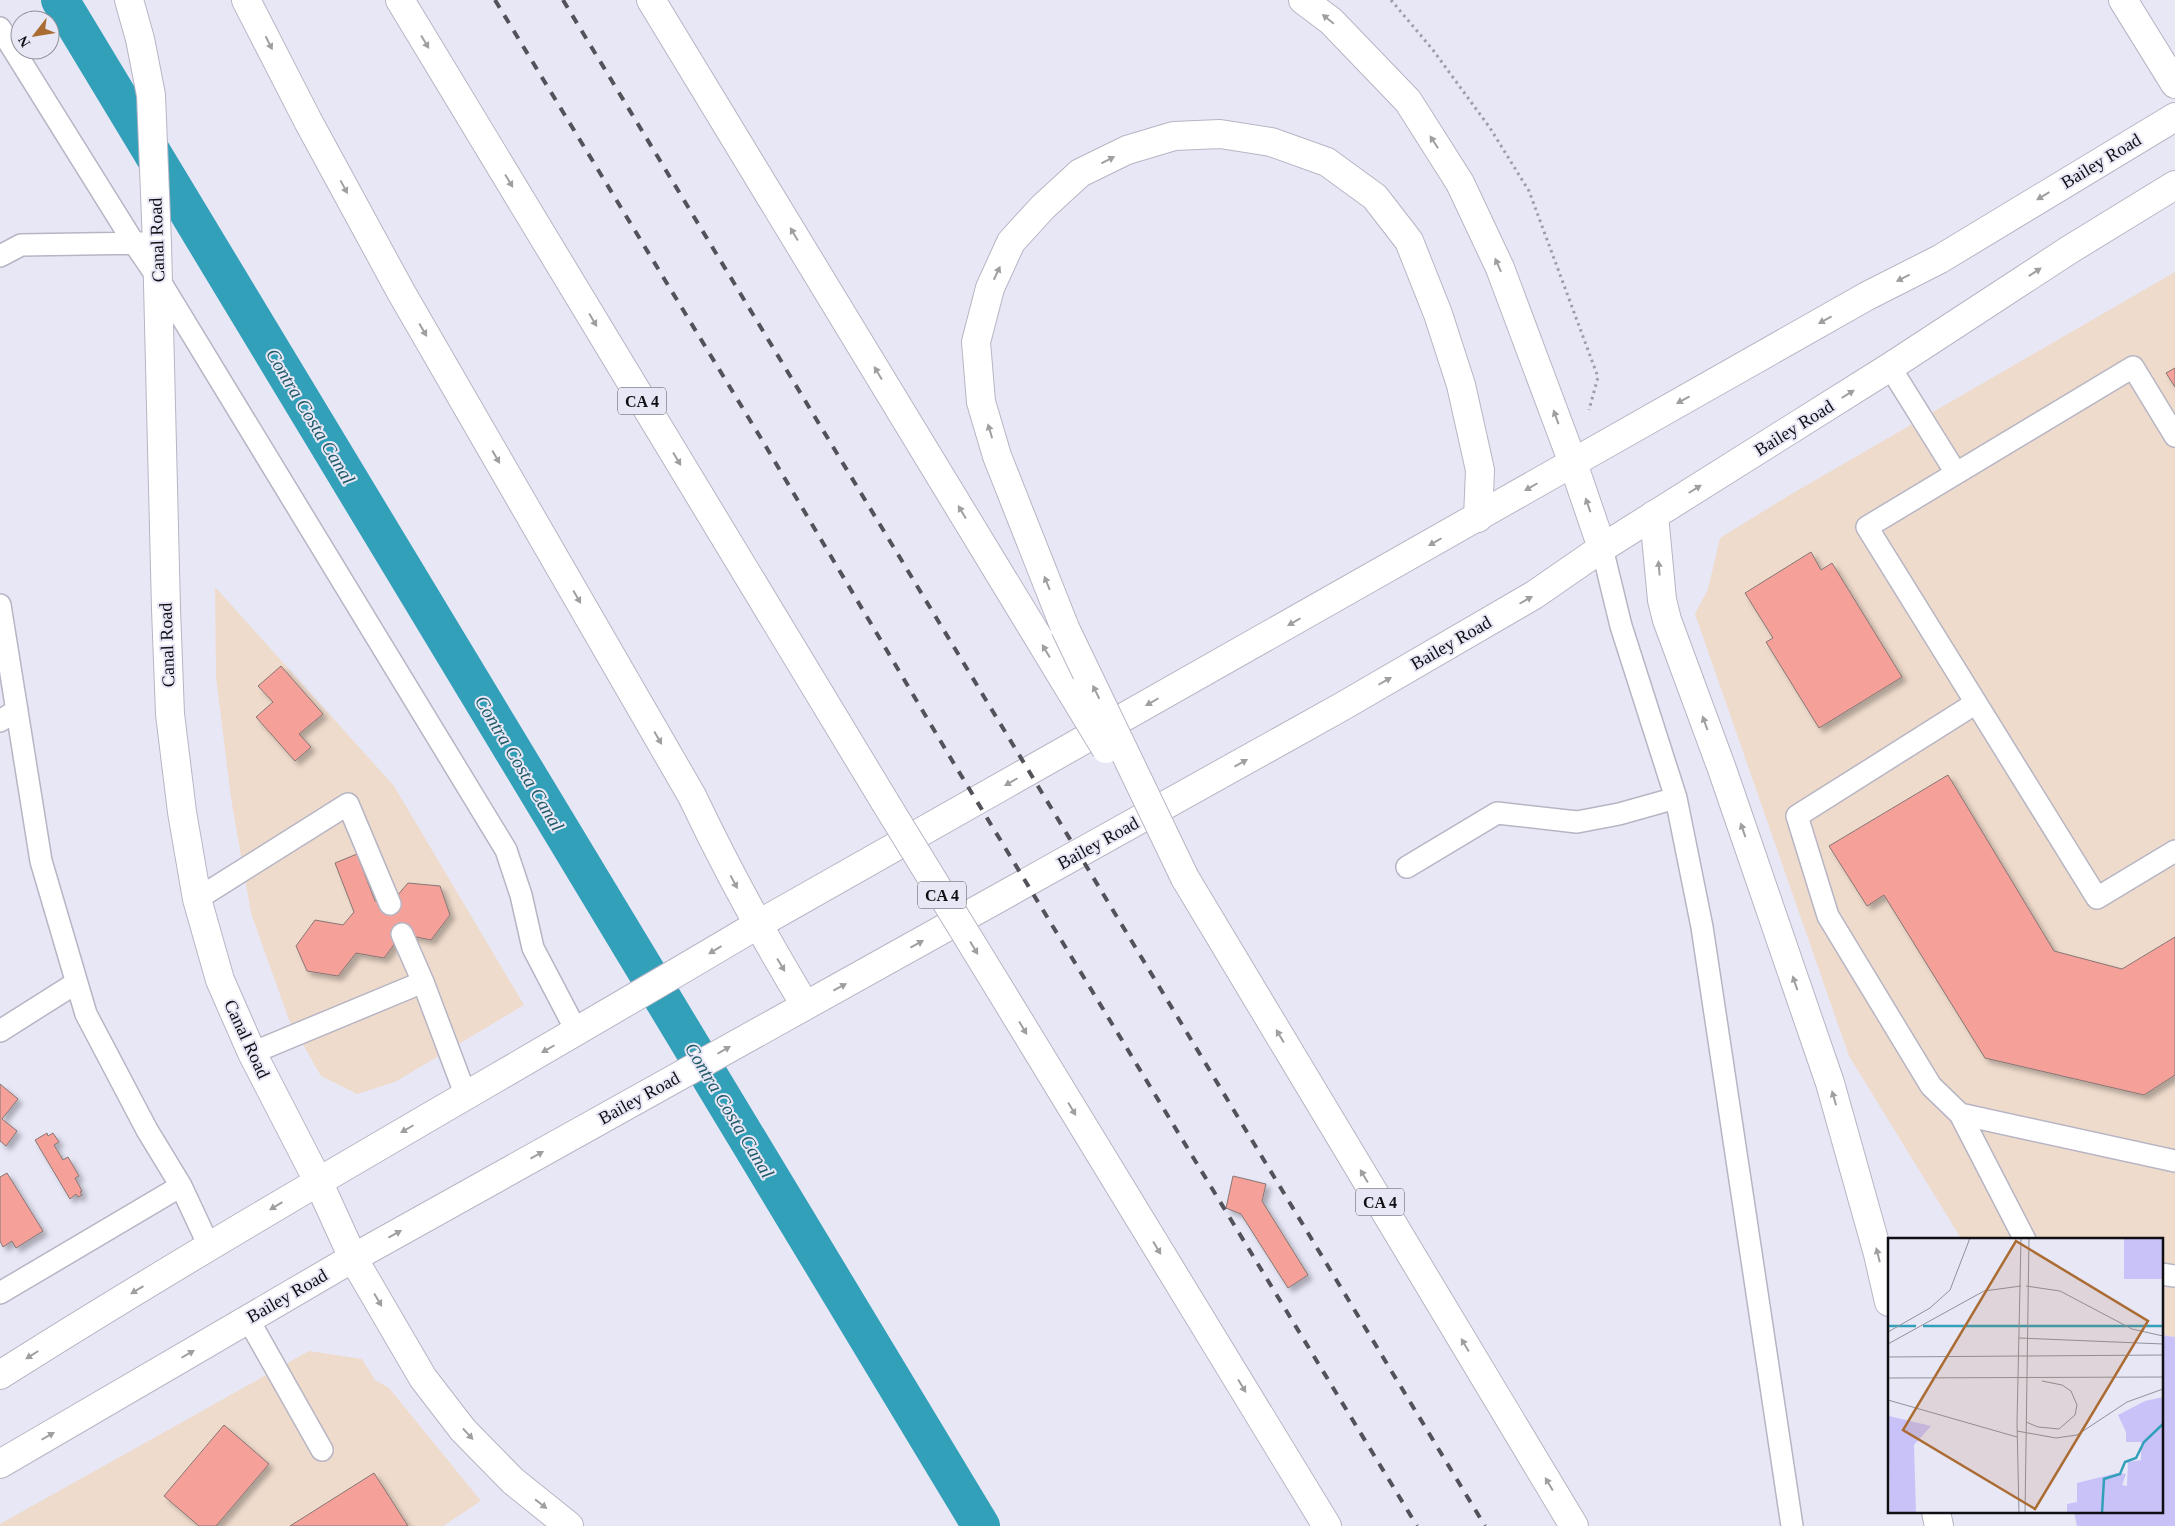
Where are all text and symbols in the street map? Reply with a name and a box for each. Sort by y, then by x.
north arrow [10,10,60,60]
one-way arrow [1322,14,1335,25]
text: N [15,33,33,50]
one-way arrow [421,35,430,48]
one-way arrow [265,36,273,51]
street label: Bailey Road [2057,129,2145,193]
one-way arrow [1429,135,1439,148]
one-way arrow [1100,156,1115,164]
one-way arrow [505,174,514,187]
one-way arrow [340,180,348,195]
one-way arrow [2037,192,2050,201]
street label: Canal Road [146,197,168,283]
one-way arrow [789,228,798,241]
one-way arrow [1494,258,1502,272]
one-way arrow [993,266,1001,280]
one-way arrow [2029,267,2042,277]
one-way arrow [1896,274,1910,282]
one-way arrow [589,313,598,326]
one-way arrow [1817,316,1832,324]
one-way arrow [418,323,427,336]
water label: Contra Costa Canal [262,345,359,488]
one-way arrow [873,367,882,380]
road number: CA 4 [618,388,666,414]
one-way arrow [1841,389,1854,399]
one-way arrow [1676,396,1690,404]
street label: Bailey Road [1751,396,1837,460]
one-way arrow [1552,409,1560,424]
one-way arrow [985,423,993,438]
one-way arrow [491,450,500,463]
one-way arrow [673,452,682,465]
one-way arrow [1523,483,1538,491]
one-way arrow [1689,485,1702,494]
one-way arrow [1584,498,1591,513]
one-way arrow [958,506,967,519]
one-way arrow [1429,537,1442,546]
one-way arrow [1655,560,1663,576]
one-way arrow [1043,576,1051,590]
one-way arrow [573,590,581,605]
one-way arrow [1519,595,1532,604]
street label: Canal Road [156,602,178,688]
street label: Bailey Road [1407,612,1495,674]
one-way arrow [1287,617,1300,626]
one-way arrow [1042,645,1051,658]
one-way arrow [1379,677,1392,686]
one-way arrow [1092,685,1100,699]
water label: Contra Costa Canal [471,692,568,835]
one-way arrow [1146,697,1159,706]
one-way arrow [1701,716,1708,731]
one-way arrow [654,732,663,745]
one-way arrow [1234,759,1247,768]
one-way arrow [1004,778,1018,786]
street label: Bailey Road [1054,813,1142,873]
one-way arrow [1738,822,1746,837]
one-way arrow [730,875,738,889]
road number: CA 4 [918,882,966,908]
one-way arrow [911,940,924,949]
one-way arrow [969,941,979,954]
one-way arrow [709,946,722,955]
one-way arrow [777,959,786,972]
one-way arrow [1791,976,1799,991]
one-way arrow [833,983,847,991]
street label: Canal Road [220,996,274,1082]
one-way arrow [1018,1021,1027,1034]
one-way arrow [1276,1030,1285,1043]
water label: Contra Costa Canal [681,1039,778,1182]
one-way arrow [542,1044,555,1053]
one-way arrow [718,1045,731,1054]
street label: Bailey Road [595,1068,683,1128]
one-way arrow [1830,1091,1838,1106]
one-way arrow [1067,1102,1076,1115]
one-way arrow [401,1125,414,1134]
one-way arrow [530,1151,545,1159]
one-way arrow [1359,1169,1368,1182]
road number: CA 4 [1356,1188,1404,1216]
one-way arrow [270,1201,283,1211]
one-way arrow [388,1230,403,1238]
inset map [1888,1238,2162,1514]
one-way arrow [1152,1241,1161,1254]
one-way arrow [1874,1247,1882,1262]
street label: Bailey Road [243,1265,331,1327]
one-way arrow [131,1286,144,1295]
one-way arrow [373,1293,382,1306]
one-way arrow [1461,1338,1470,1351]
one-way arrow [25,1350,38,1360]
one-way arrow [181,1350,196,1358]
one-way arrow [1237,1380,1246,1393]
one-way arrow [462,1428,474,1440]
one-way arrow [41,1432,55,1441]
one-way arrow [1544,1478,1553,1491]
one-way arrow [534,1498,547,1509]

